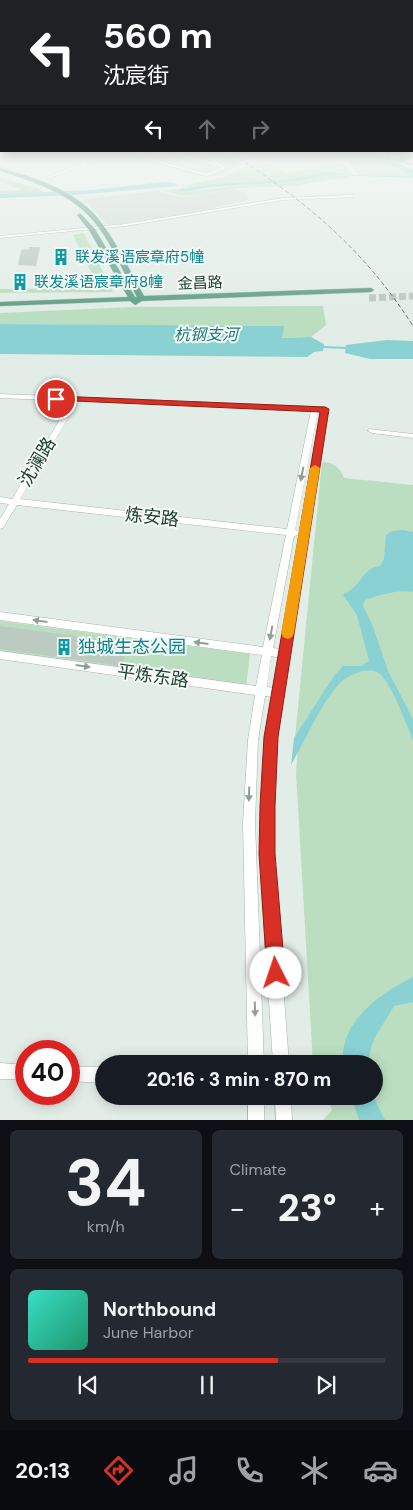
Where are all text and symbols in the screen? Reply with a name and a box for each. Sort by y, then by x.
text: 560 m [103,13,213,59]
icon: left [20,20,85,85]
text: 沈宸街 [103,61,169,90]
icon: left [140,115,168,143]
icon: ahead [193,115,221,143]
icon: right [246,115,274,143]
building icon: 联发溪语宸章府5幢 [51,247,71,267]
place label: 联发溪语宸章府5幢 [75,247,204,267]
building icon: 联发溪语宸章府8幢 [10,272,30,292]
place label: 联发溪语宸章府8幢 [34,272,163,292]
street label: 金昌路 [177,272,223,294]
water label: 杭钢支河 [174,324,241,345]
pin [35,378,77,420]
icon: arrive [42,385,70,413]
street label: 沈澜路 [13,433,61,491]
one-way arrow [297,466,305,482]
street label: 炼安路 [124,502,180,532]
one-way arrow [32,617,48,625]
one-way arrow [267,626,275,641]
place label: 独城生态公园 [78,635,186,659]
building icon: 独城生态公园 [54,637,74,657]
one-way arrow [193,639,209,647]
street label: 平炼东路 [116,659,190,693]
one-way arrow [75,662,91,670]
one-way arrow [245,787,253,803]
position arrow [249,946,301,998]
one-way arrow [251,1001,259,1017]
speed limit sign: 40 [15,1040,80,1105]
text: 20:16 · 3 min · 870 m [147,1067,331,1092]
text: 34 [65,1141,146,1225]
text: Climate [230,1159,286,1180]
text: 23° [278,1183,337,1233]
text: − [230,1190,245,1227]
text: + [370,1190,385,1227]
text: km/h [87,1216,125,1237]
text: Northbound [103,1297,216,1322]
text: June Harbor [103,1322,194,1343]
icon: previous [74,1371,102,1399]
icon: pause [193,1371,221,1399]
icon: next [312,1371,340,1399]
icon: directions [101,1453,136,1488]
icon: music [166,1453,201,1488]
icon: phone [232,1453,267,1488]
icon: climate [297,1453,332,1488]
icon: car [363,1453,398,1488]
text: 20:13 [15,1456,70,1485]

